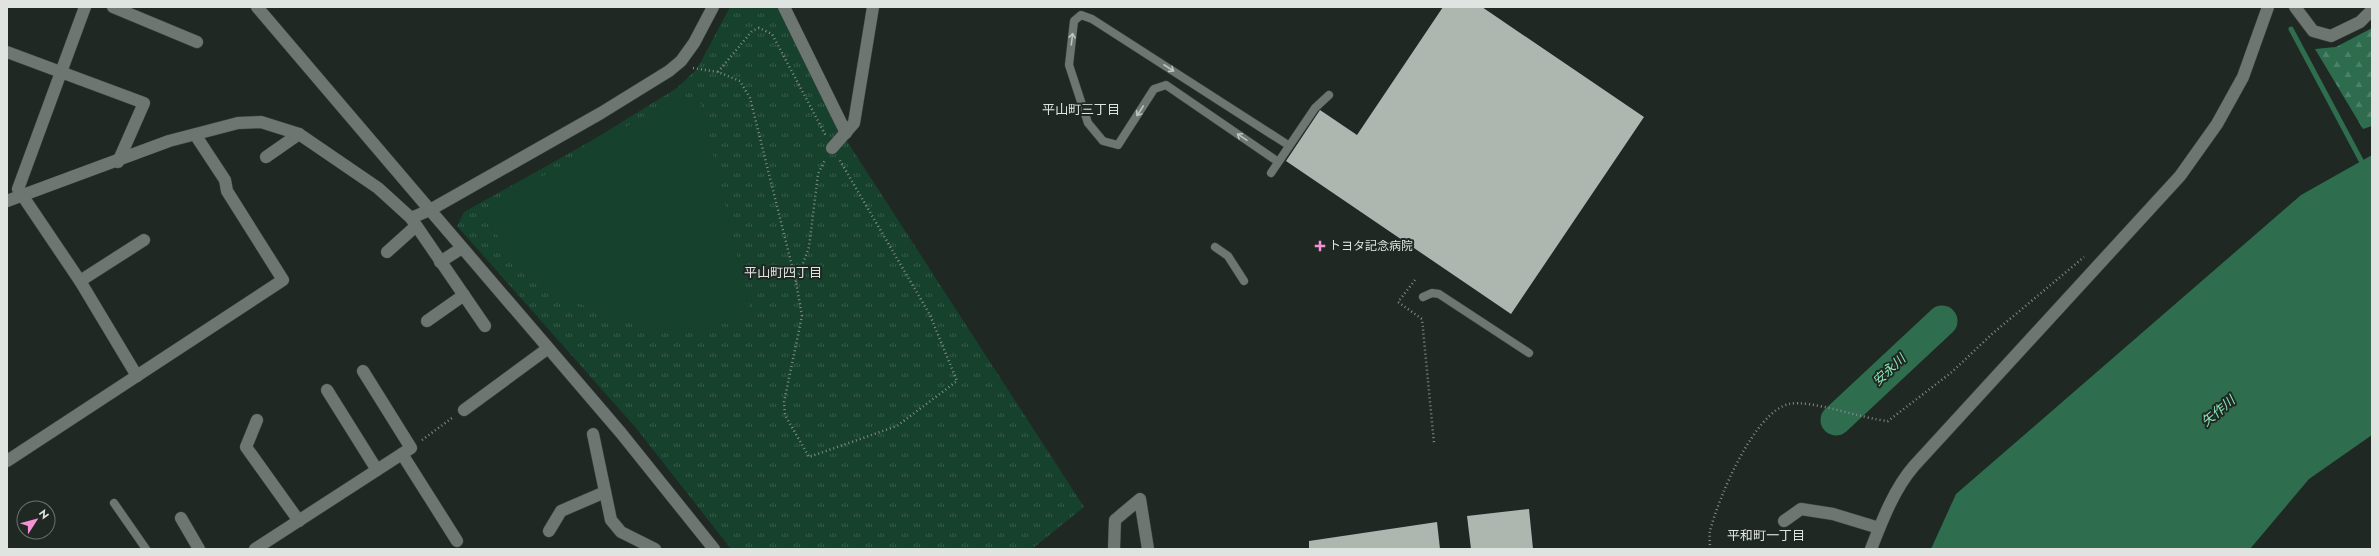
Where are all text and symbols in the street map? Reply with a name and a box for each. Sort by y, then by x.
one-way arrow [1068,33,1076,46]
one-way arrow [1163,64,1174,72]
district label: 平山町三丁目 [1042,100,1120,119]
one-way arrow [1136,105,1145,116]
one-way arrow [1237,133,1248,141]
place label: トヨタ記念病院 [1329,237,1413,255]
marker: トヨタ記念病院 [1314,240,1326,252]
district label: 平山町四丁目 [744,263,822,282]
water label: 安永川 [1868,348,1911,390]
water label: 矢作川 [2197,390,2241,431]
north arrow [16,500,56,540]
text: N [35,506,53,522]
district label: 平和町一丁目 [1727,526,1805,545]

